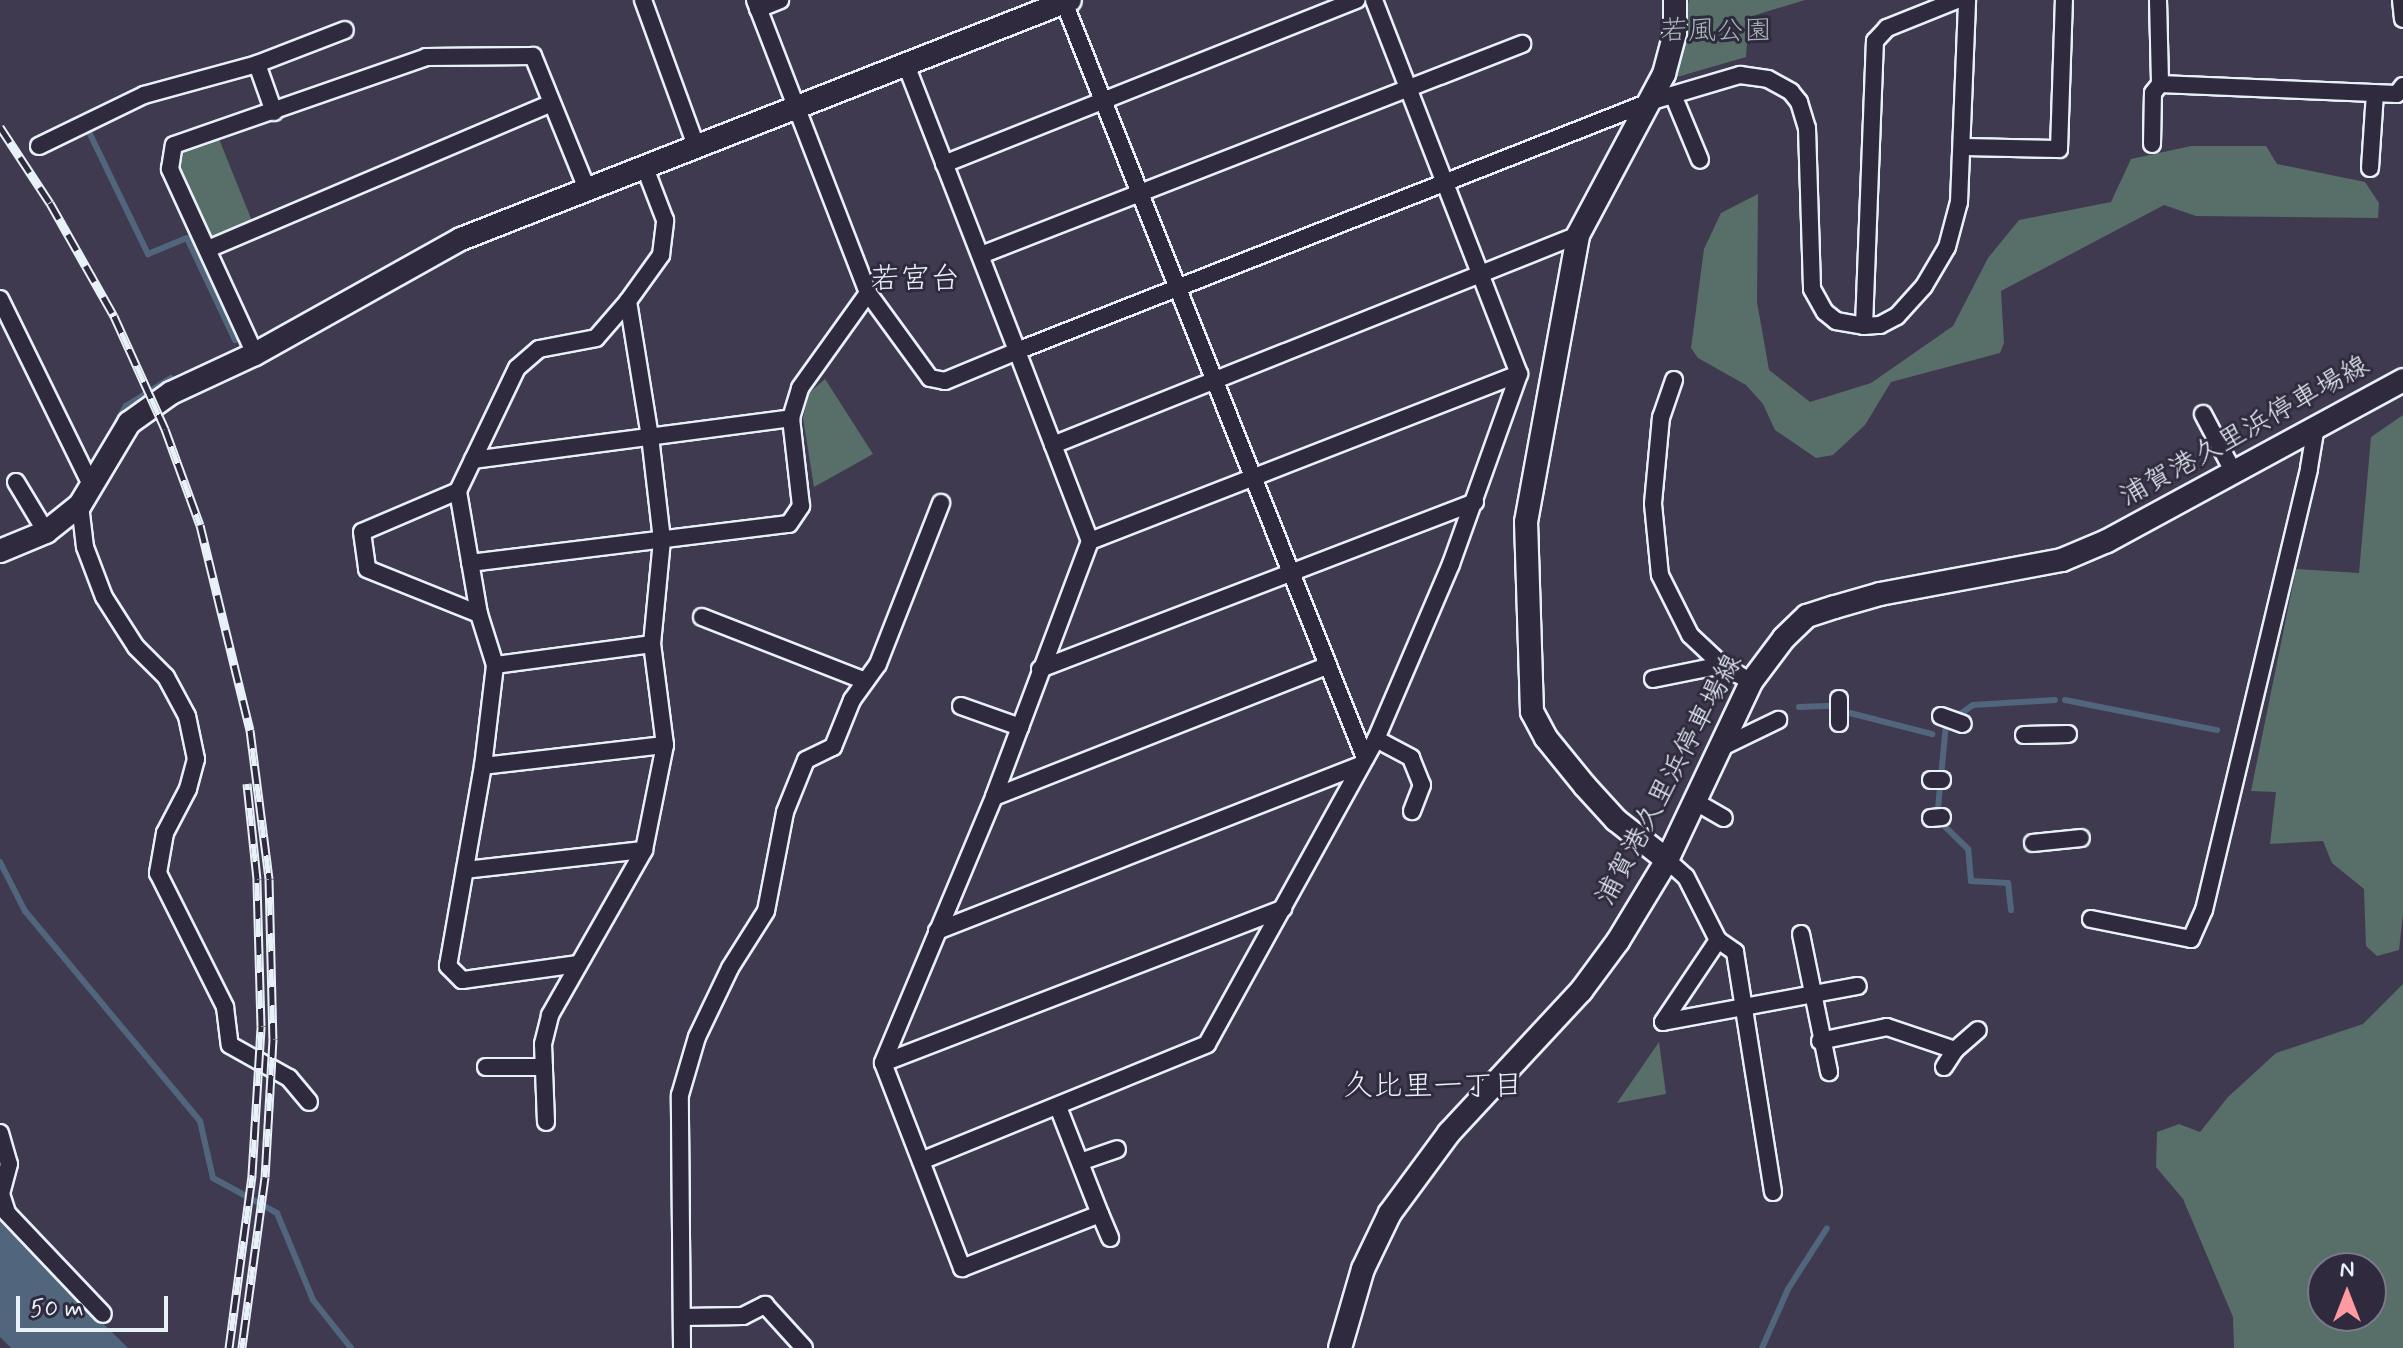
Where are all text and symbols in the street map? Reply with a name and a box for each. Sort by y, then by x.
park label: 若風公園 [1660,15,1772,49]
district label: 若宮台 [870,262,960,298]
street label: 浦賀港久里浜停車場線 [2114,349,2376,515]
street label: 浦賀港久里浜停車場線 [1589,649,1751,911]
district label: 久比里一丁目 [1343,1069,1523,1105]
north arrow [2307,1252,2387,1332]
text: N [2340,1256,2354,1284]
scale bar [20,1280,172,1330]
text: 50 m [30,1294,84,1325]

